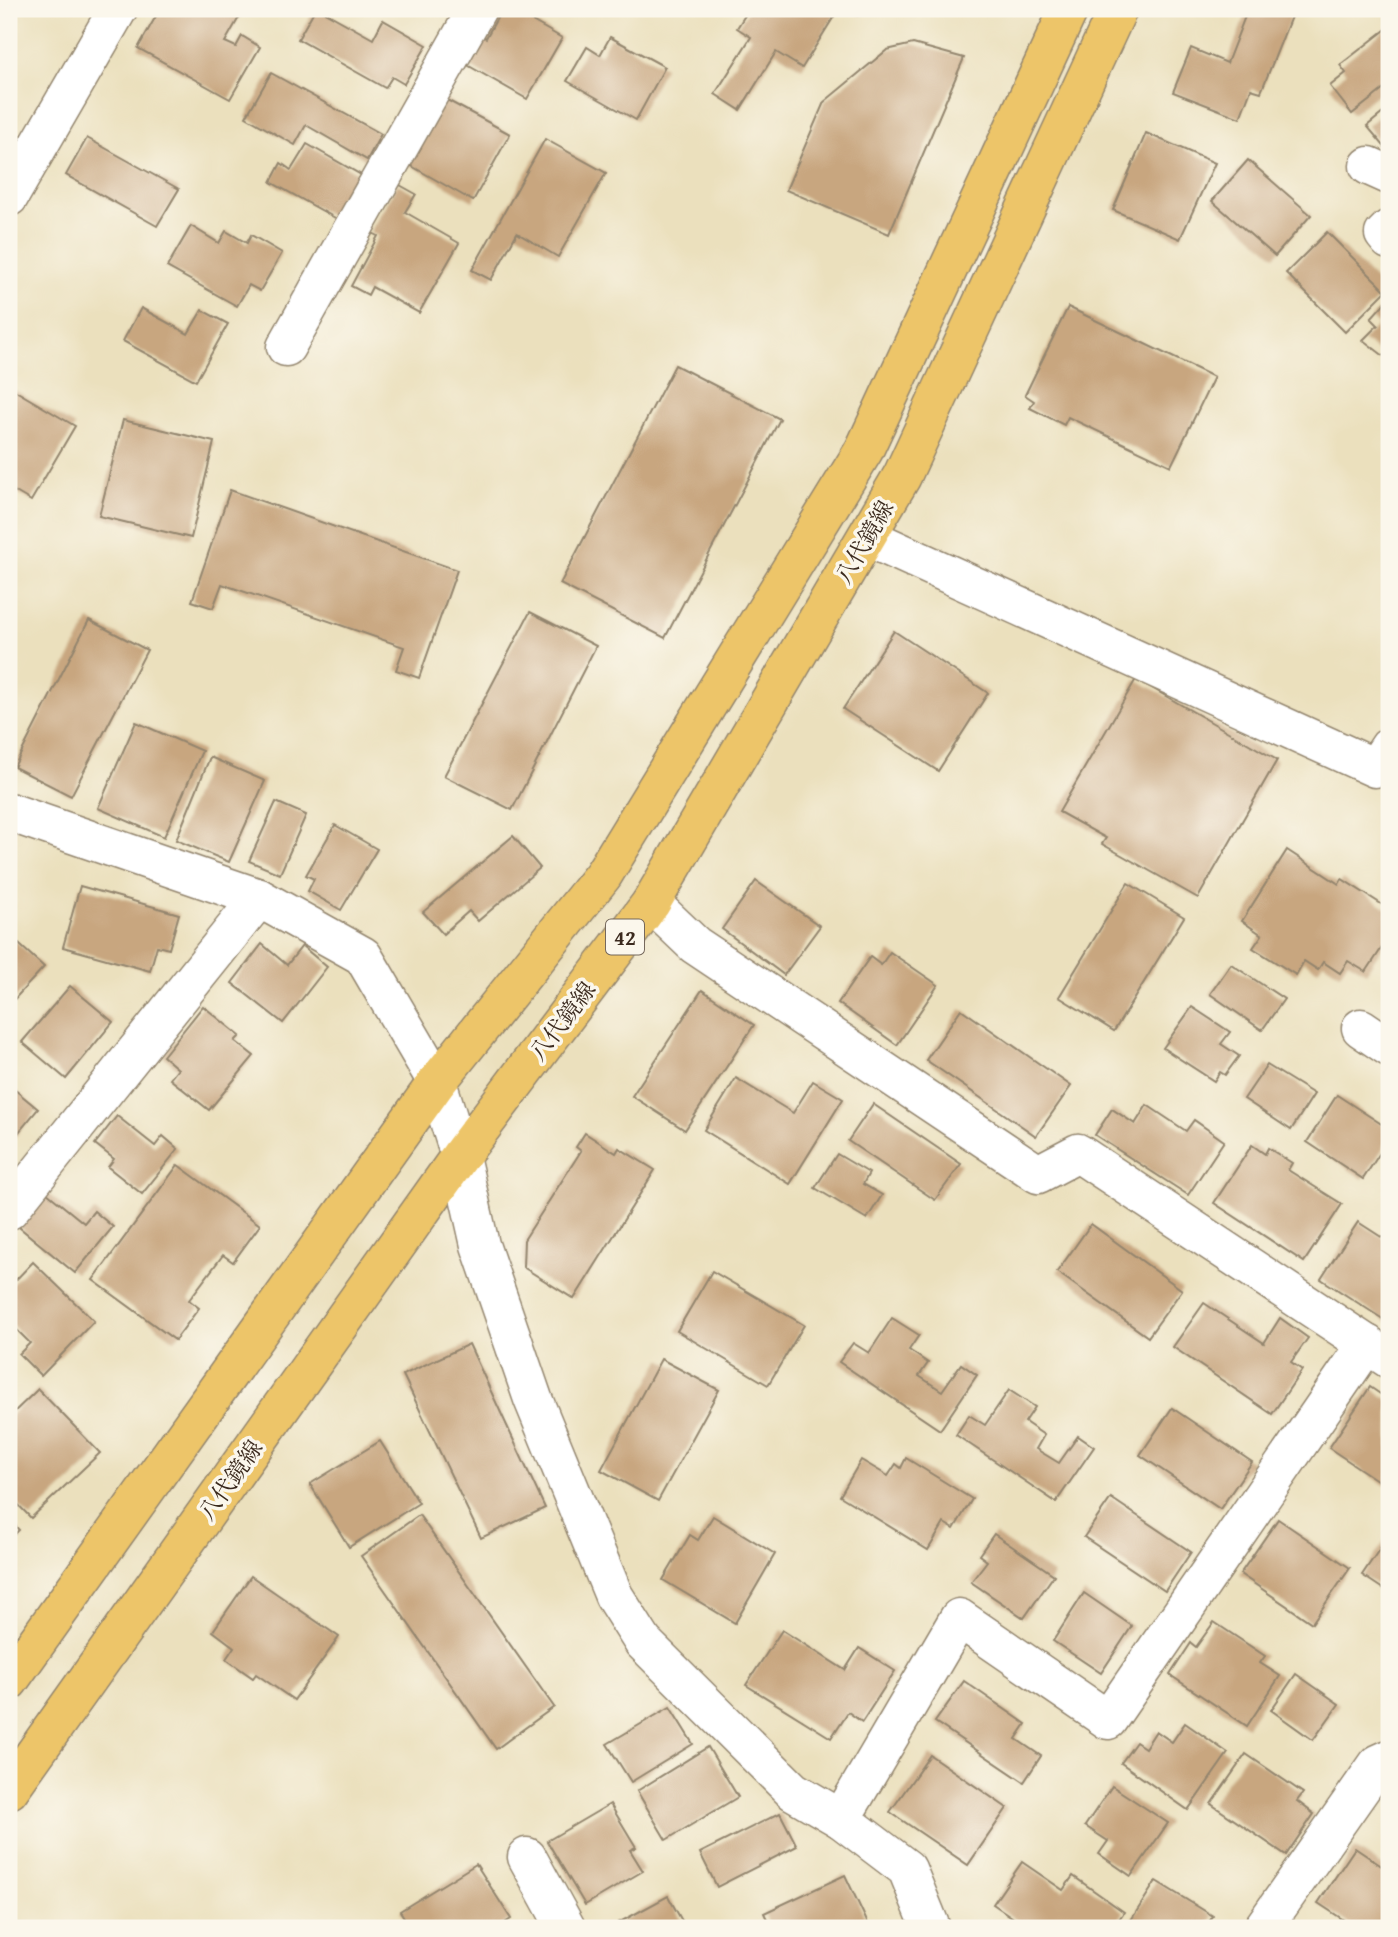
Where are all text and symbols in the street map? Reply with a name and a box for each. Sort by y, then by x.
street label: 八代鏡線 [827,494,901,590]
road number: 42 [606,920,644,954]
street label: 八代鏡線 [521,974,603,1068]
street label: 八代鏡線 [190,1433,270,1527]

